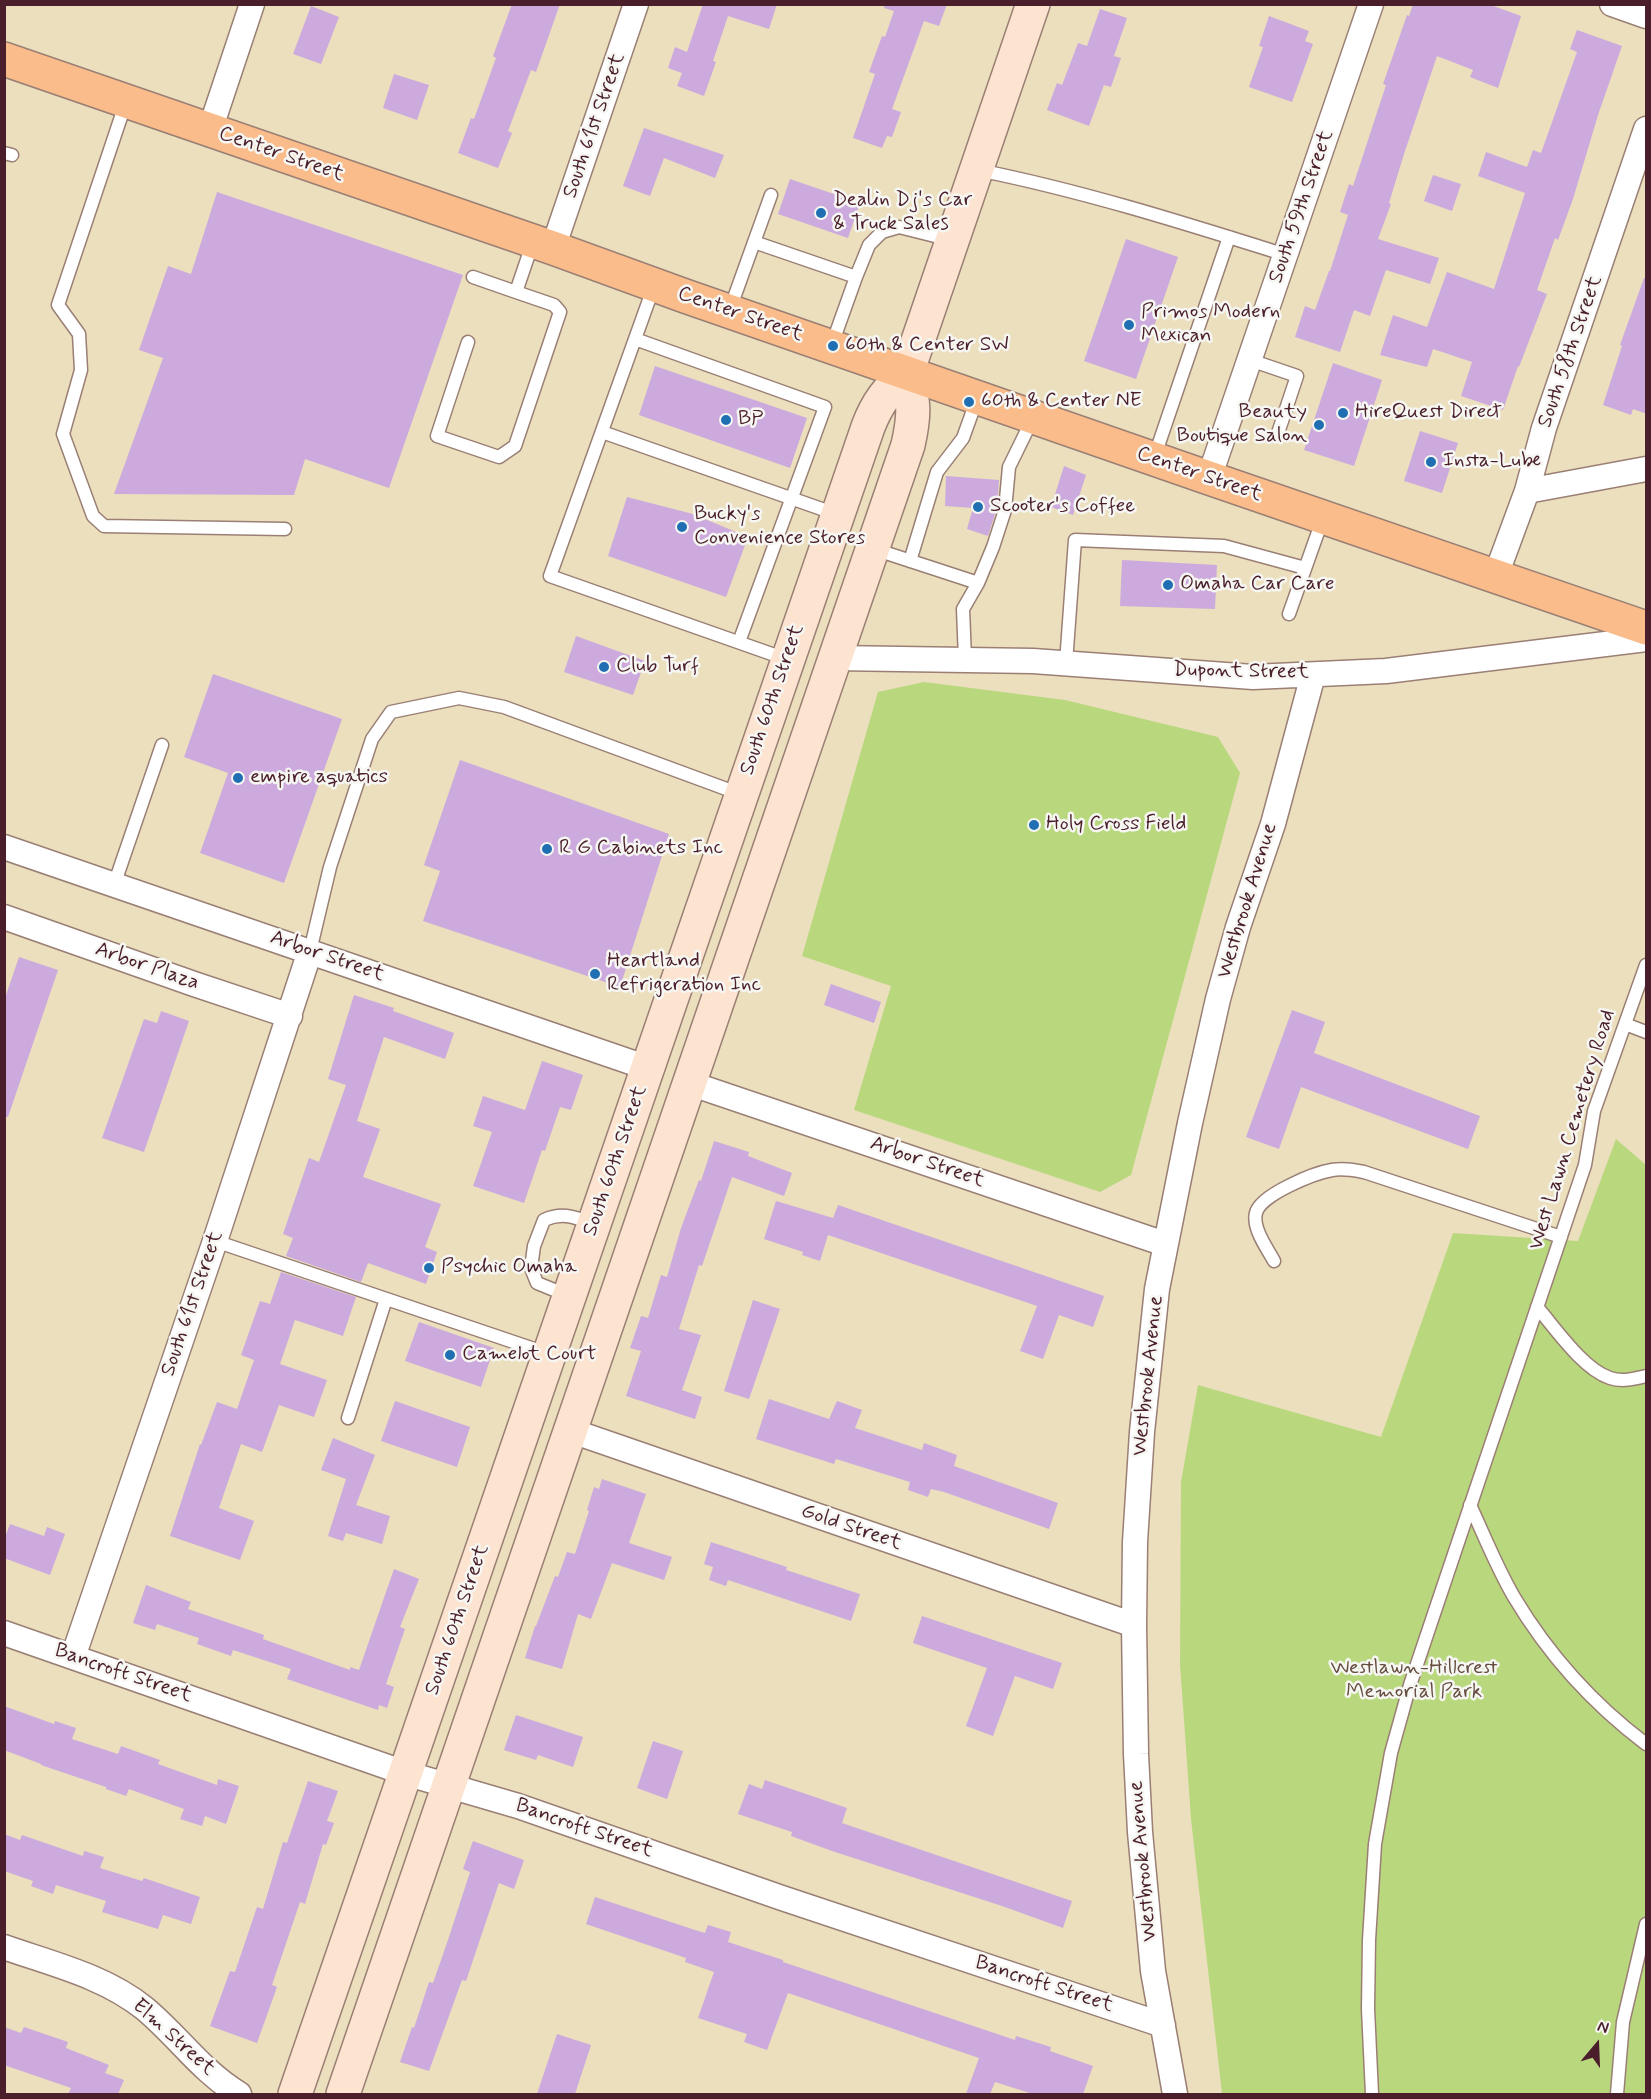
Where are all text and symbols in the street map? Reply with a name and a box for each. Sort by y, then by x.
street label: South 61st Street [558,50,632,202]
street label: Center Street [215,122,347,188]
street label: South 59th Street [1264,127,1340,287]
place label: Dealin Dj's Car & Truck Sales [833,188,972,238]
marker: Dealin Dj's Car & Truck Sales [814,206,828,220]
street label: South 58th Street [1533,273,1609,431]
street label: Center Street [674,282,806,348]
place label: Primos Modern Mexican [1141,300,1280,350]
marker: Primos Modern Mexican [1122,318,1136,332]
place label: 60th & Center SW [845,333,1009,359]
marker: 60th & Center SW [826,339,840,353]
place label: 60th & Center NE [981,389,1142,415]
marker: 60th & Center NE [962,395,976,409]
place label: Beauty Boutique Salon [1177,400,1307,450]
place label: HireQuest Direct [1355,400,1502,426]
marker: HireQuest Direct [1336,406,1350,420]
place label: BP [738,407,763,433]
marker: BP [719,413,733,427]
marker: Beauty Boutique Salon [1312,418,1326,432]
street label: Center Street [1133,442,1265,508]
place label: Insta-Lube [1443,449,1541,475]
marker: Insta-Lube [1424,455,1438,469]
place label: Scooter's Coffee [990,494,1135,520]
marker: Scooter's Coffee [971,500,985,514]
place label: Bucky's Convenience Stores [694,502,865,552]
marker: Bucky's Convenience Stores [675,520,689,534]
place label: Omaha Car Care [1180,572,1334,598]
marker: Omaha Car Care [1161,578,1175,592]
street label: South 60th Street [735,621,811,779]
place label: Club Turf [616,654,699,680]
street label: Dupont Street [1173,658,1309,686]
marker: Club Turf [597,660,611,674]
place label: empire aquatics [250,765,388,791]
marker: empire aquatics [231,771,245,785]
place label: Holy Cross Field [1046,812,1186,838]
marker: Holy Cross Field [1027,818,1041,832]
street label: Westbrook Avenue [1212,820,1284,982]
place label: R G Cabinets Inc [559,836,723,862]
marker: R G Cabinets Inc [540,842,554,856]
street label: Arbor Street [267,926,387,988]
street label: Arbor Plaza [92,937,202,997]
place label: Heartland Refrigeration Inc [607,949,761,999]
marker: Heartland Refrigeration Inc [588,967,602,981]
street label: West Lawn Cemetery Road [1524,1007,1622,1253]
street label: South 60th Street [578,1082,654,1240]
street label: Arbor Street [867,1132,987,1194]
street label: South 61st Street [156,1228,230,1380]
place label: Psychic Omaha [441,1255,577,1281]
marker: Psychic Omaha [422,1261,436,1275]
street label: Westbrook Avenue [1128,1295,1170,1457]
place label: Camelot Court [462,1342,597,1368]
marker: Camelot Court [443,1348,457,1362]
street label: Gold Street [797,1499,905,1557]
street label: South 60th Street [420,1541,496,1699]
street label: Bancroft Street [51,1639,195,1709]
park label: Westlawn-Hillcrest Memorial Park [1330,1656,1498,1706]
street label: Westbrook Avenue [1124,1780,1164,1942]
street label: Bancroft Street [512,1794,656,1864]
street label: Bancroft Street [972,1951,1116,2019]
street label: Elm Street [126,1994,220,2082]
north arrow [1567,2015,1627,2075]
text: N [1595,2016,1611,2039]

